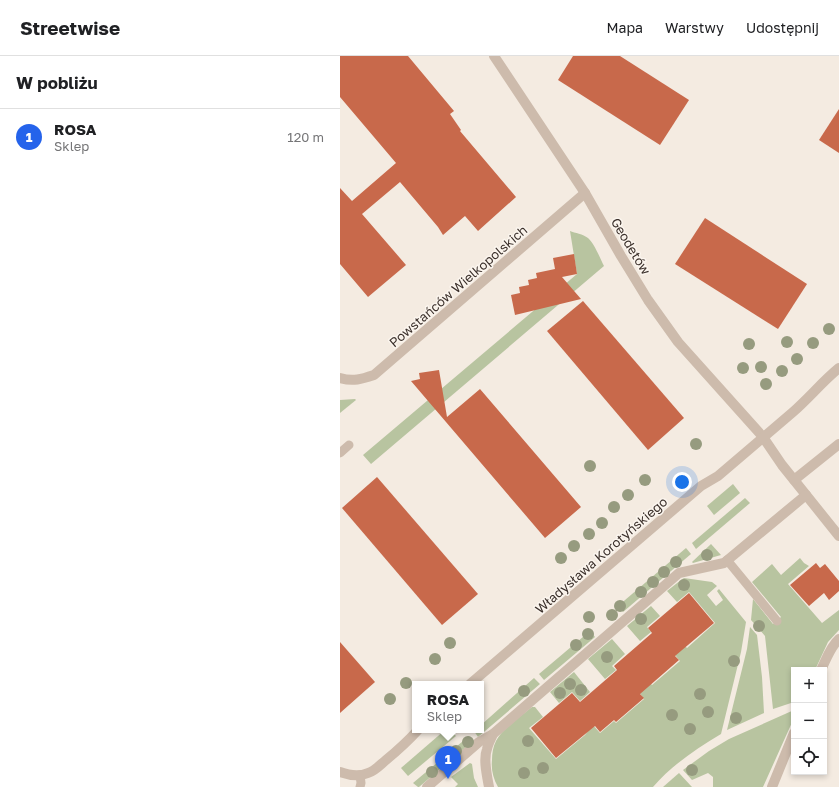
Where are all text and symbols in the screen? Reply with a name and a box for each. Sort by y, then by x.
text: Streetwise [20,16,120,39]
text: Mapa [607,19,643,36]
text: Warstwy [665,19,724,36]
text: Udostępnij [746,19,819,36]
text: W pobliżu [16,72,98,93]
text: ROSA [54,120,97,138]
text: 1 [26,129,32,145]
text: 120 m [287,129,324,145]
text: Sklep [54,138,89,154]
street label: Geodetów [608,215,654,278]
street label: Powstańców Wielkopolskich [386,222,530,350]
your location [672,472,692,492]
street label: Władysława Korotyńskiego [532,493,670,617]
map controls [791,667,827,775]
button: + [791,667,827,703]
popup [412,681,484,733]
text: ROSA [427,690,469,708]
button: − [791,703,827,739]
text: Sklep [427,708,462,724]
button: locate [791,739,827,775]
pin: 1 [435,746,461,779]

